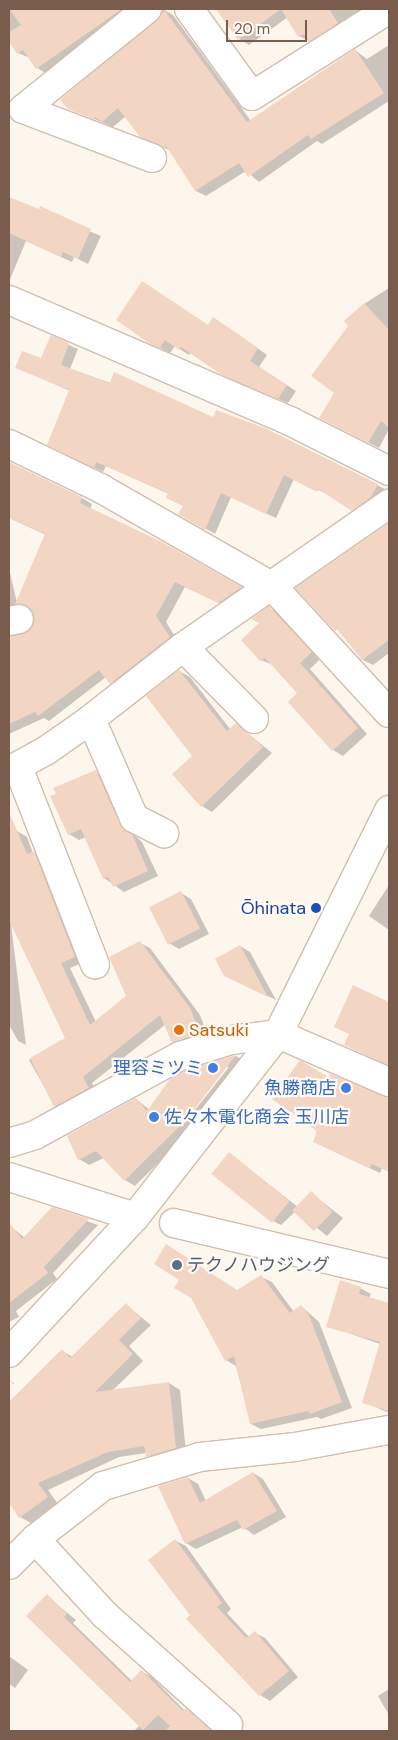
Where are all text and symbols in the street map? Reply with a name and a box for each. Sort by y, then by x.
scale bar [228,10,309,42]
text: 20 m [234,19,270,39]
place label: Ōhinata [241,897,306,919]
marker: Ōhinata [310,902,322,914]
place label: Satsuki [189,1019,249,1041]
marker: Satsuki [173,1024,185,1036]
place label: 理容ミツミ [113,1057,203,1079]
marker: 理容ミツミ [207,1062,219,1074]
place label: 魚勝商店 [264,1077,336,1099]
marker: 魚勝商店 [340,1082,352,1094]
place label: 佐々木電化商会 玉川店 [164,1106,349,1128]
marker: 佐々木電化商会 玉川店 [148,1111,160,1123]
place label: テクノハウジング [187,1254,331,1276]
marker: テクノハウジング [171,1259,183,1271]

